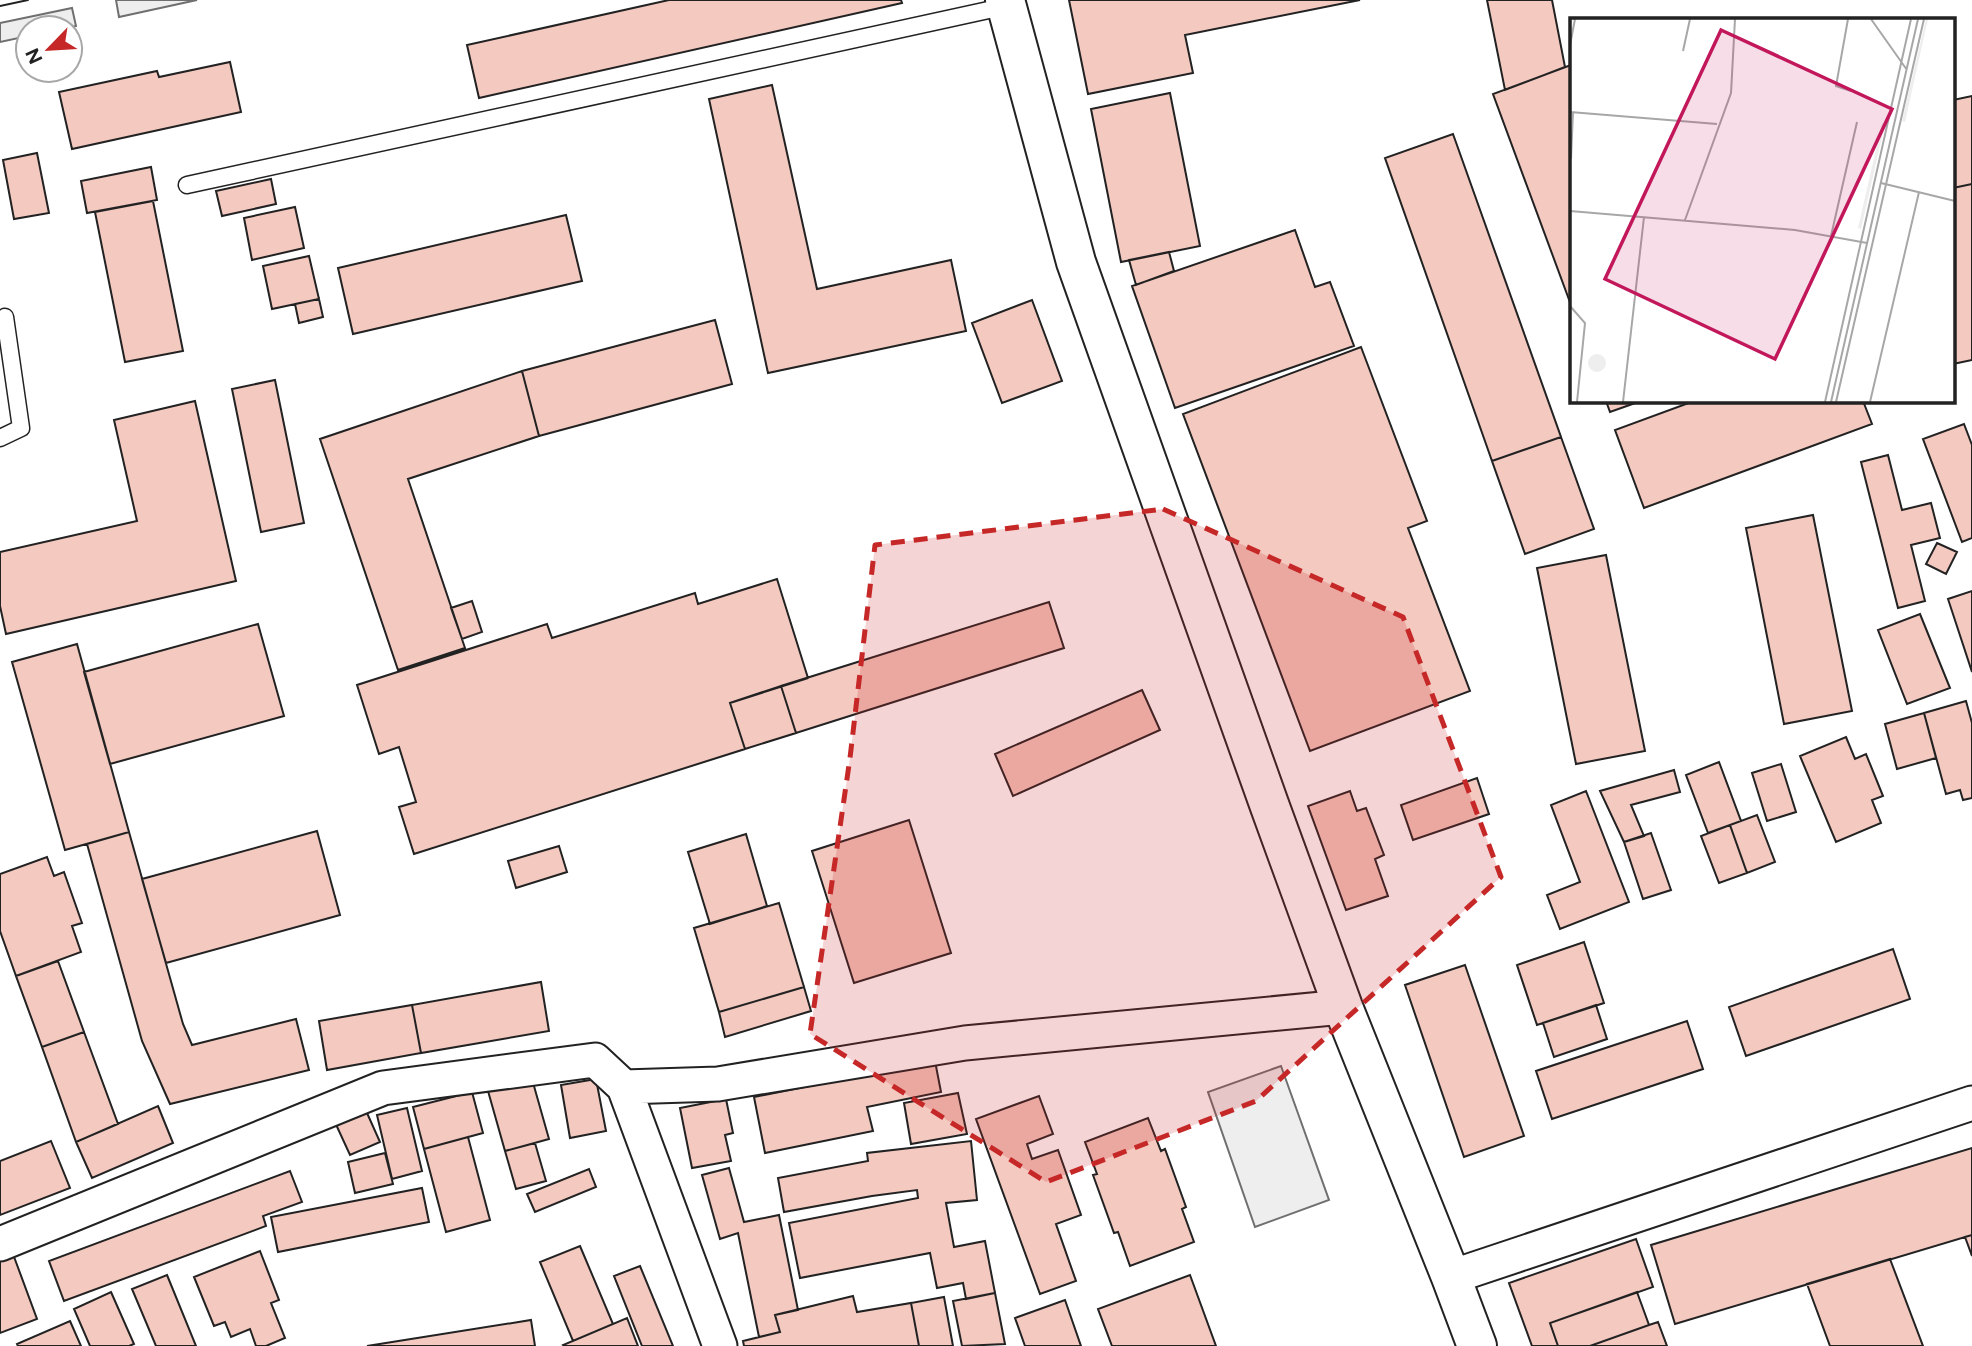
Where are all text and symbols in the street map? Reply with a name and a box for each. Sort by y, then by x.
north arrow [14,14,84,84]
inset map [1570,18,1954,402]
text: N [21,44,48,67]

